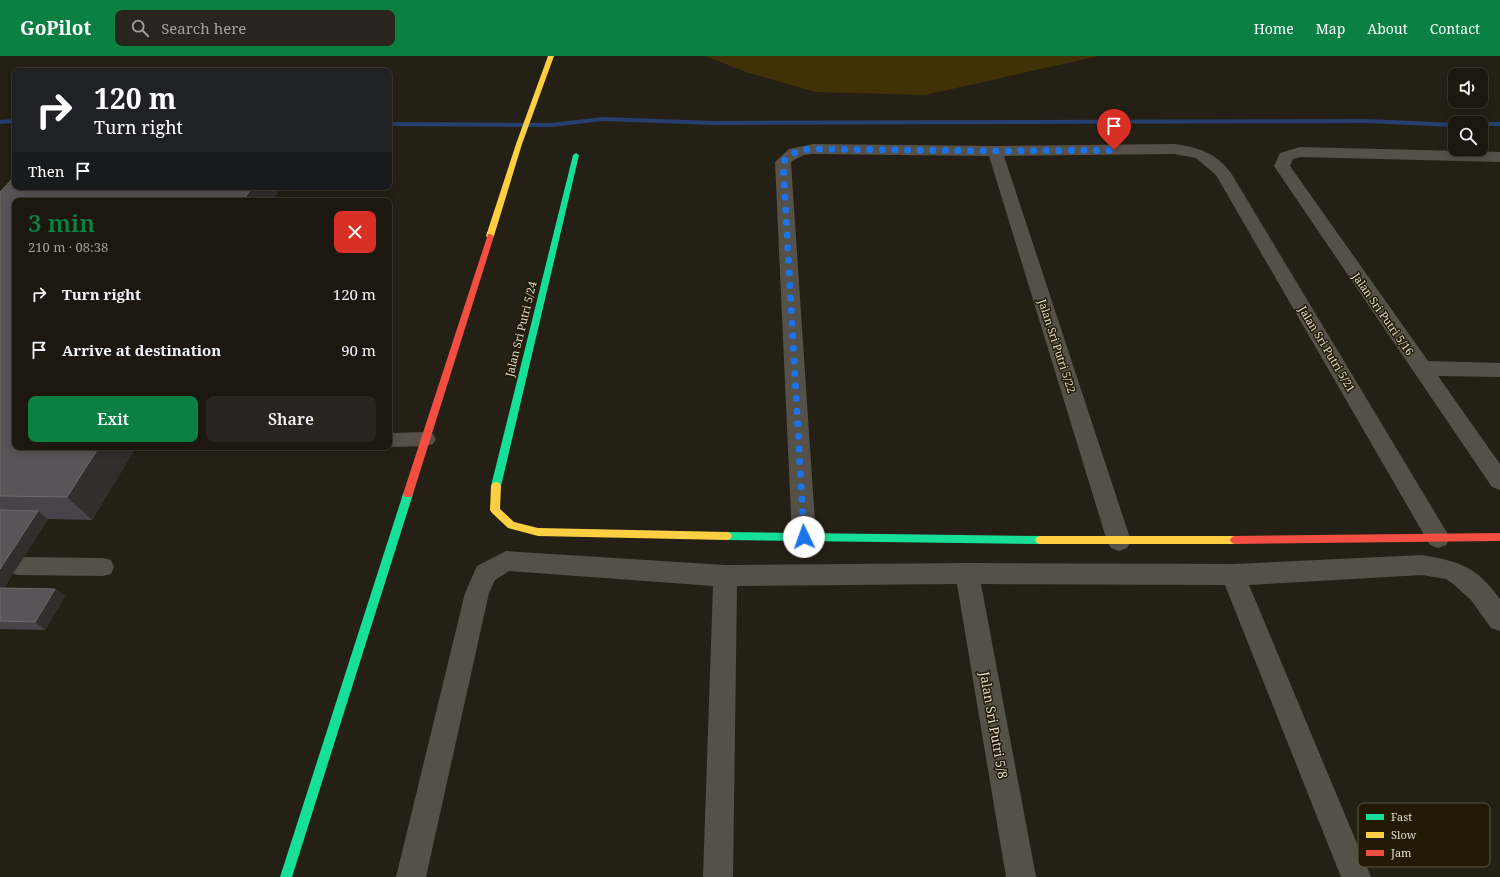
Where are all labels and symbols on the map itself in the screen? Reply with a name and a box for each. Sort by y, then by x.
pin [1097,109,1131,150]
street label: Jalan Sri Putri 5/16 [1349,268,1418,358]
street label: Jalan Sri Putri 5/24 [501,280,540,379]
street label: Jalan Sri Putri 5/22 [1035,296,1080,395]
street label: Jalan Sri Putri 5/21 [1295,302,1359,395]
position arrow [783,516,825,558]
street label: Jalan Sri Putri 5/8 [976,669,1012,780]
legend [1358,803,1490,867]
text: Fast [1391,809,1412,824]
text: Slow [1391,827,1417,842]
text: Jam [1390,845,1412,860]

